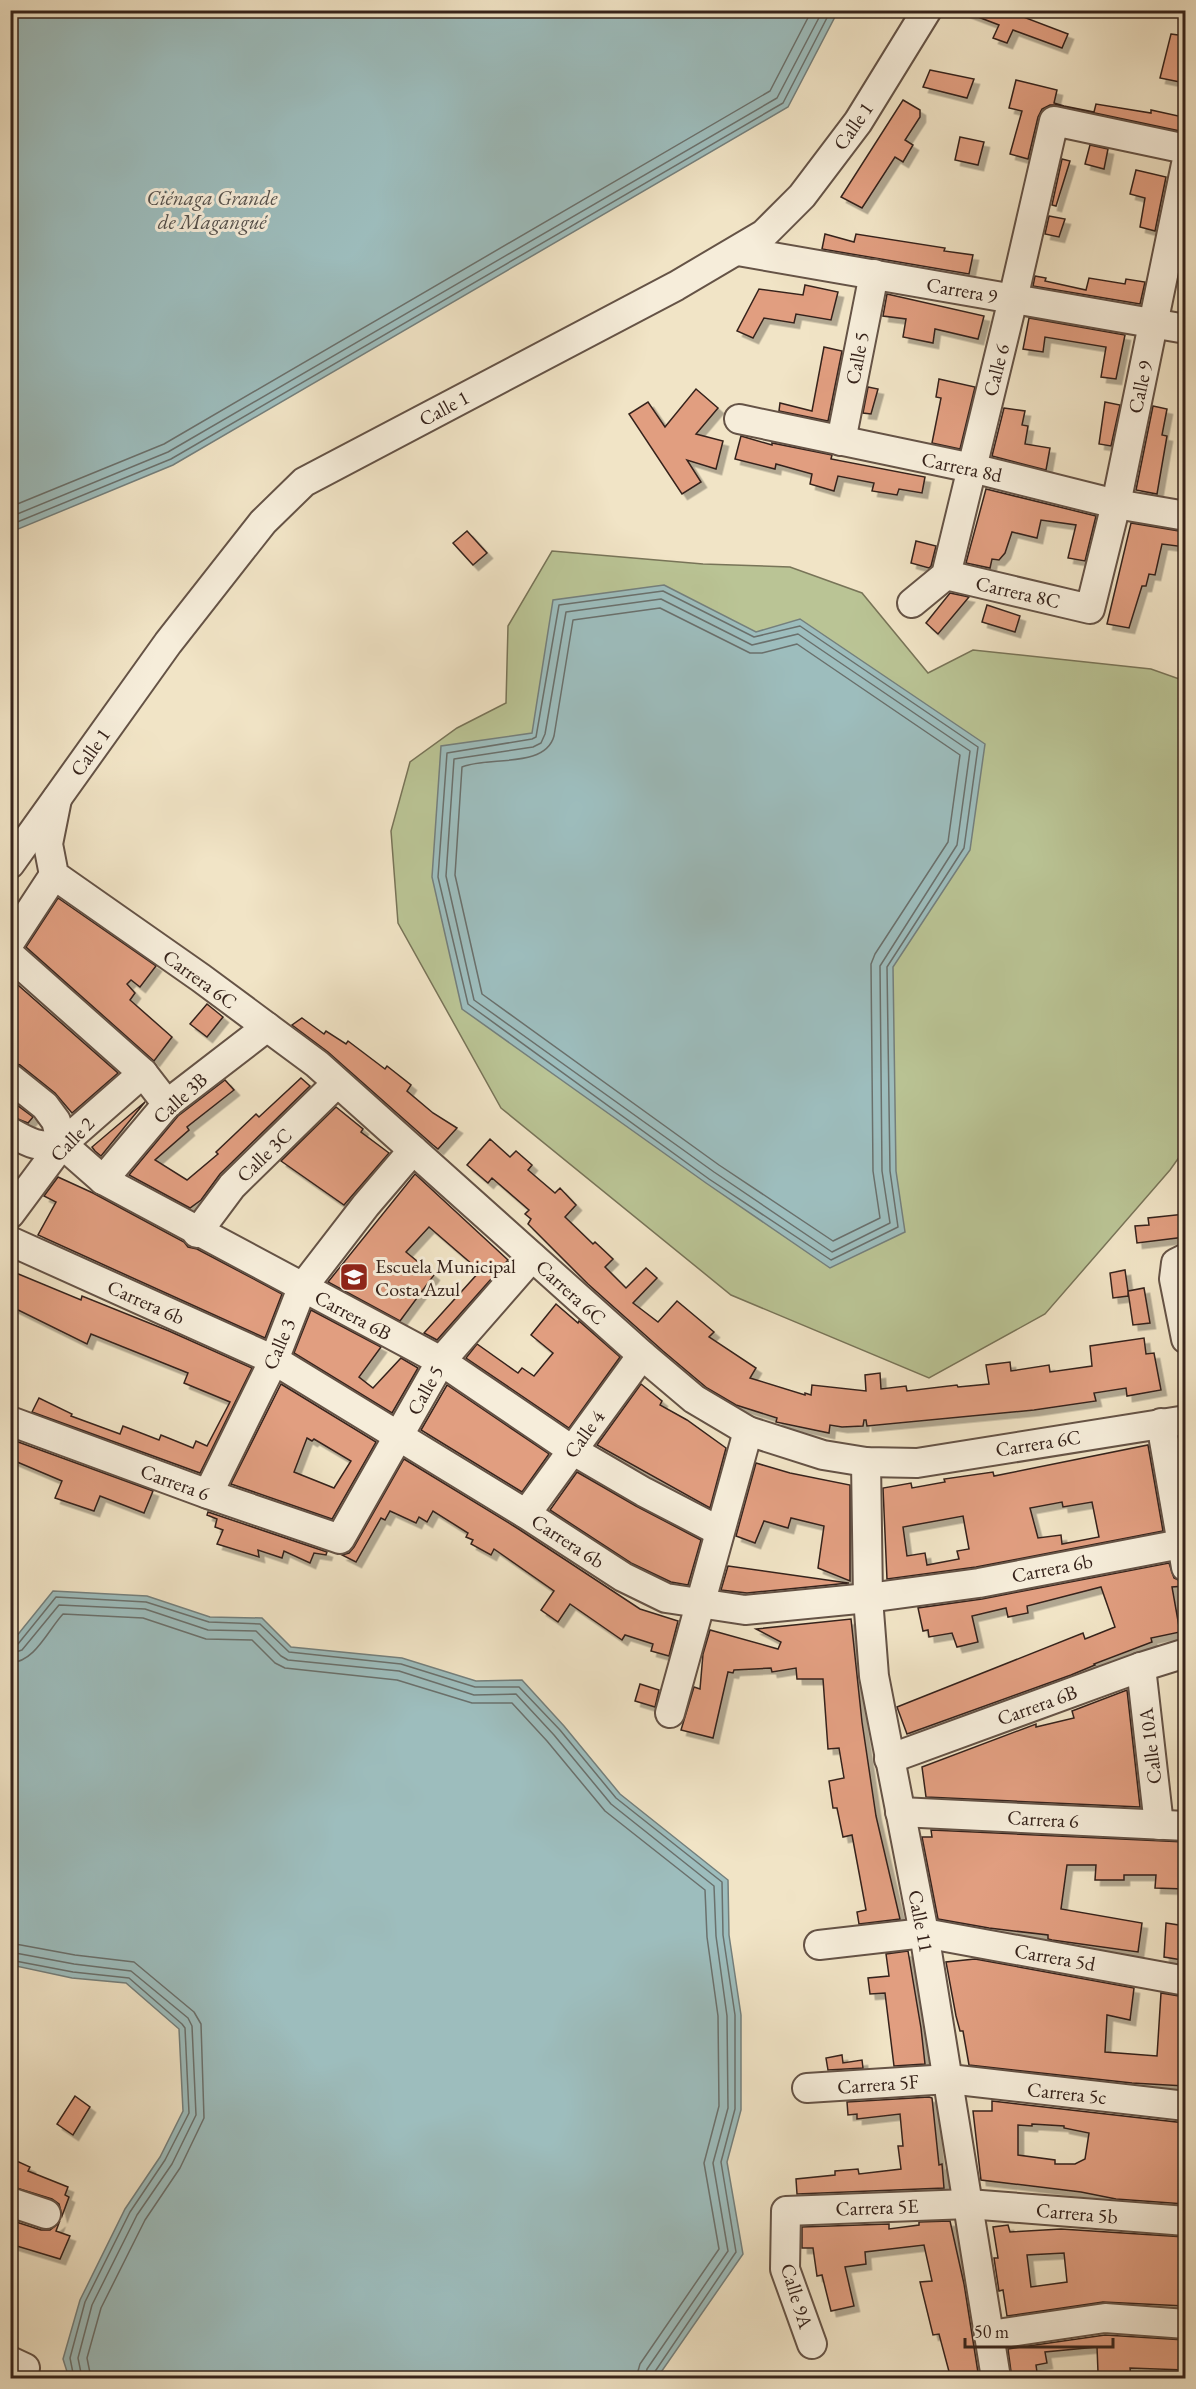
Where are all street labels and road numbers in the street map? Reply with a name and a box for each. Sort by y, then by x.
street label: Calle 1 [827,97,879,155]
street label: Carrera 9 [924,271,1000,309]
street label: Calle 5 [839,329,875,387]
street label: Calle 6 [977,341,1015,399]
street label: Calle 9 [1122,358,1158,416]
street label: Calle 1 [414,384,474,432]
street label: Carrera 8d [919,446,1006,488]
street label: Carrera 8C [973,570,1063,614]
street label: Calle 1 [64,723,116,781]
street label: Carrera 6C [158,943,242,1015]
street label: Calle 3B [147,1067,213,1129]
street label: Calle 2 [44,1111,100,1167]
street label: Calle 3C [231,1122,297,1188]
street label: Carrera 6C [530,1254,612,1330]
street label: Carrera 6b [103,1273,189,1331]
street label: Carrera 6B [310,1284,396,1346]
street label: Calle 3 [257,1314,301,1374]
street label: Calle 5 [401,1360,449,1420]
street label: Calle 4 [558,1405,610,1463]
street label: Carrera 6C [994,1423,1082,1463]
street label: Carrera 6 [137,1458,213,1507]
street label: Carrera 6b [527,1508,609,1574]
street label: Carrera 6b [1009,1547,1095,1589]
street label: Carrera 6B [993,1679,1081,1731]
street label: Calle 10A [1132,1706,1168,1786]
street label: Carrera 6 [1007,1804,1080,1834]
street label: Calle 11 [902,1888,940,1954]
street label: Carrera 5d [1012,1937,1098,1977]
street label: Carrera 5F [836,2068,920,2100]
street label: Carrera 5c [1026,2076,1108,2110]
street label: Carrera 5E [835,2193,919,2221]
street label: Carrera 5b [1035,2196,1119,2230]
street label: Calle 9A [775,2260,819,2332]

